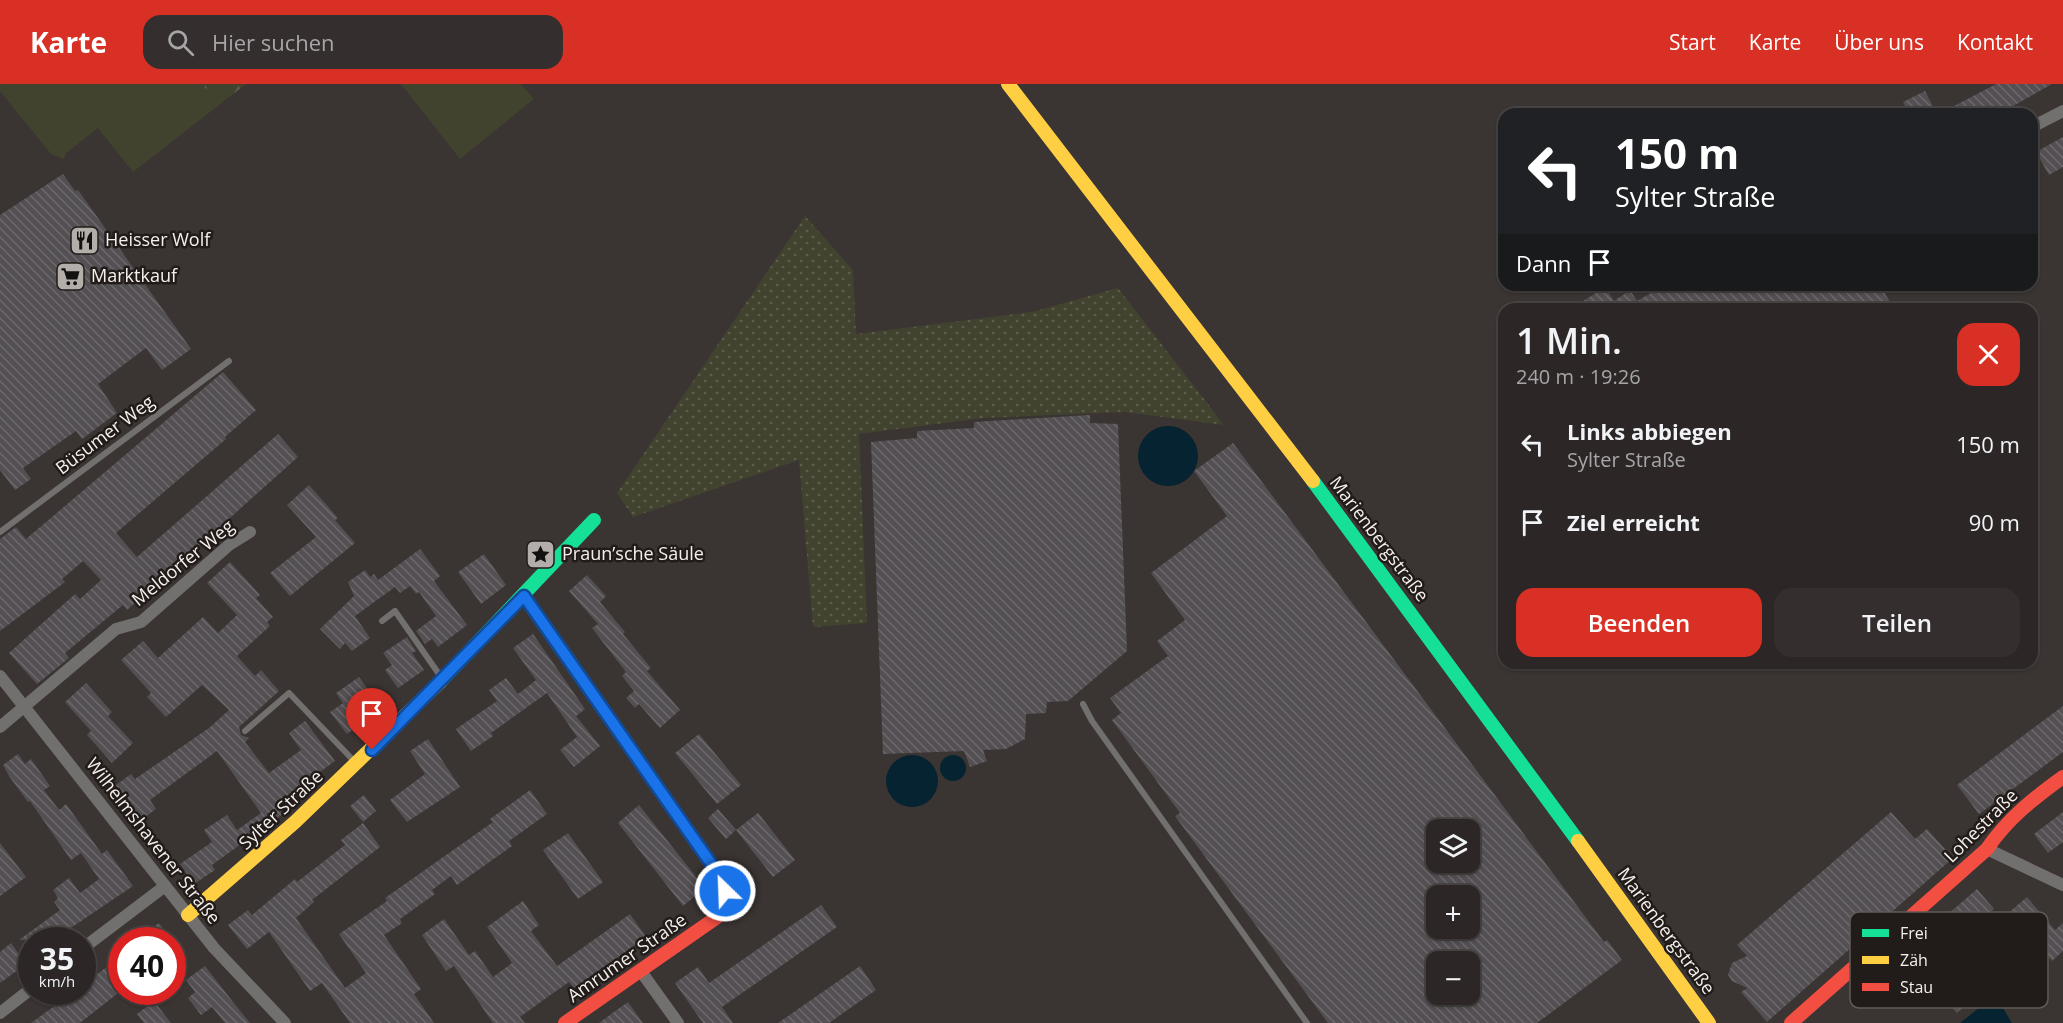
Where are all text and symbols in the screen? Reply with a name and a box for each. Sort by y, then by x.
search box [143,15,563,69]
text: Karte [30,23,107,61]
icon: search [164,26,197,59]
text: Hier suchen [212,27,335,57]
text: Start [1669,28,1716,56]
text: Karte [1749,28,1801,56]
text: Über uns [1834,28,1924,56]
text: Kontakt [1957,28,2033,56]
text: 150 m [1615,124,1739,181]
icon: left [1516,132,1594,210]
text: Sylter Straße [1615,178,1775,215]
restaurant icon: Heisser Wolf [68,224,100,256]
place label: Heisser Wolf [105,227,211,251]
icon: arrive [1583,246,1616,279]
text: Dann [1516,248,1571,278]
supermarket icon: Marktkauf [54,260,86,292]
place label: Marktkauf [91,263,178,287]
text: 1 Min. [1516,316,1622,365]
button: close [1957,323,2020,386]
text: 240 m · 19:26 [1516,363,1641,390]
street label: Büsumer Weg [50,389,159,479]
text: Links abbiegen [1567,416,1732,446]
icon: left [1516,428,1549,461]
text: 150 m [1956,429,2020,459]
text: Sylter Straße [1567,446,1686,473]
street label: Marienbergstraße [1325,471,1435,606]
icon: arrive [1516,506,1549,539]
text: Ziel erreicht [1567,507,1700,537]
text: 90 m [1969,507,2020,537]
street label: Meldorfer Weg [126,514,239,611]
place icon: Praun’sche Säule [525,538,557,570]
place label: Praun’sche Säule [562,541,704,565]
button: Beenden [1516,588,1762,657]
button: Teilen [1774,588,2020,657]
pin [346,688,397,750]
icon: arrive [355,697,388,730]
street label: Wilhelmshavener Straße [81,752,226,929]
street label: Sylter Straße [233,764,328,855]
street label: Lohestraße [1938,783,2022,867]
map controls [1426,819,1480,1005]
button: layers [1426,819,1480,873]
position arrow [693,859,757,923]
street label: Marienbergstraße [1613,862,1721,999]
button: + [1426,885,1480,939]
street label: Amrumer Straße [562,907,691,1007]
legend [1850,912,2048,1008]
text: Frei [1900,922,1928,944]
speed limit sign: 40 [108,927,186,1005]
text: 35 [40,938,74,979]
text: Zäh [1900,949,1928,971]
button: − [1426,951,1480,1005]
text: km/h [39,971,75,991]
text: Stau [1900,976,1933,998]

